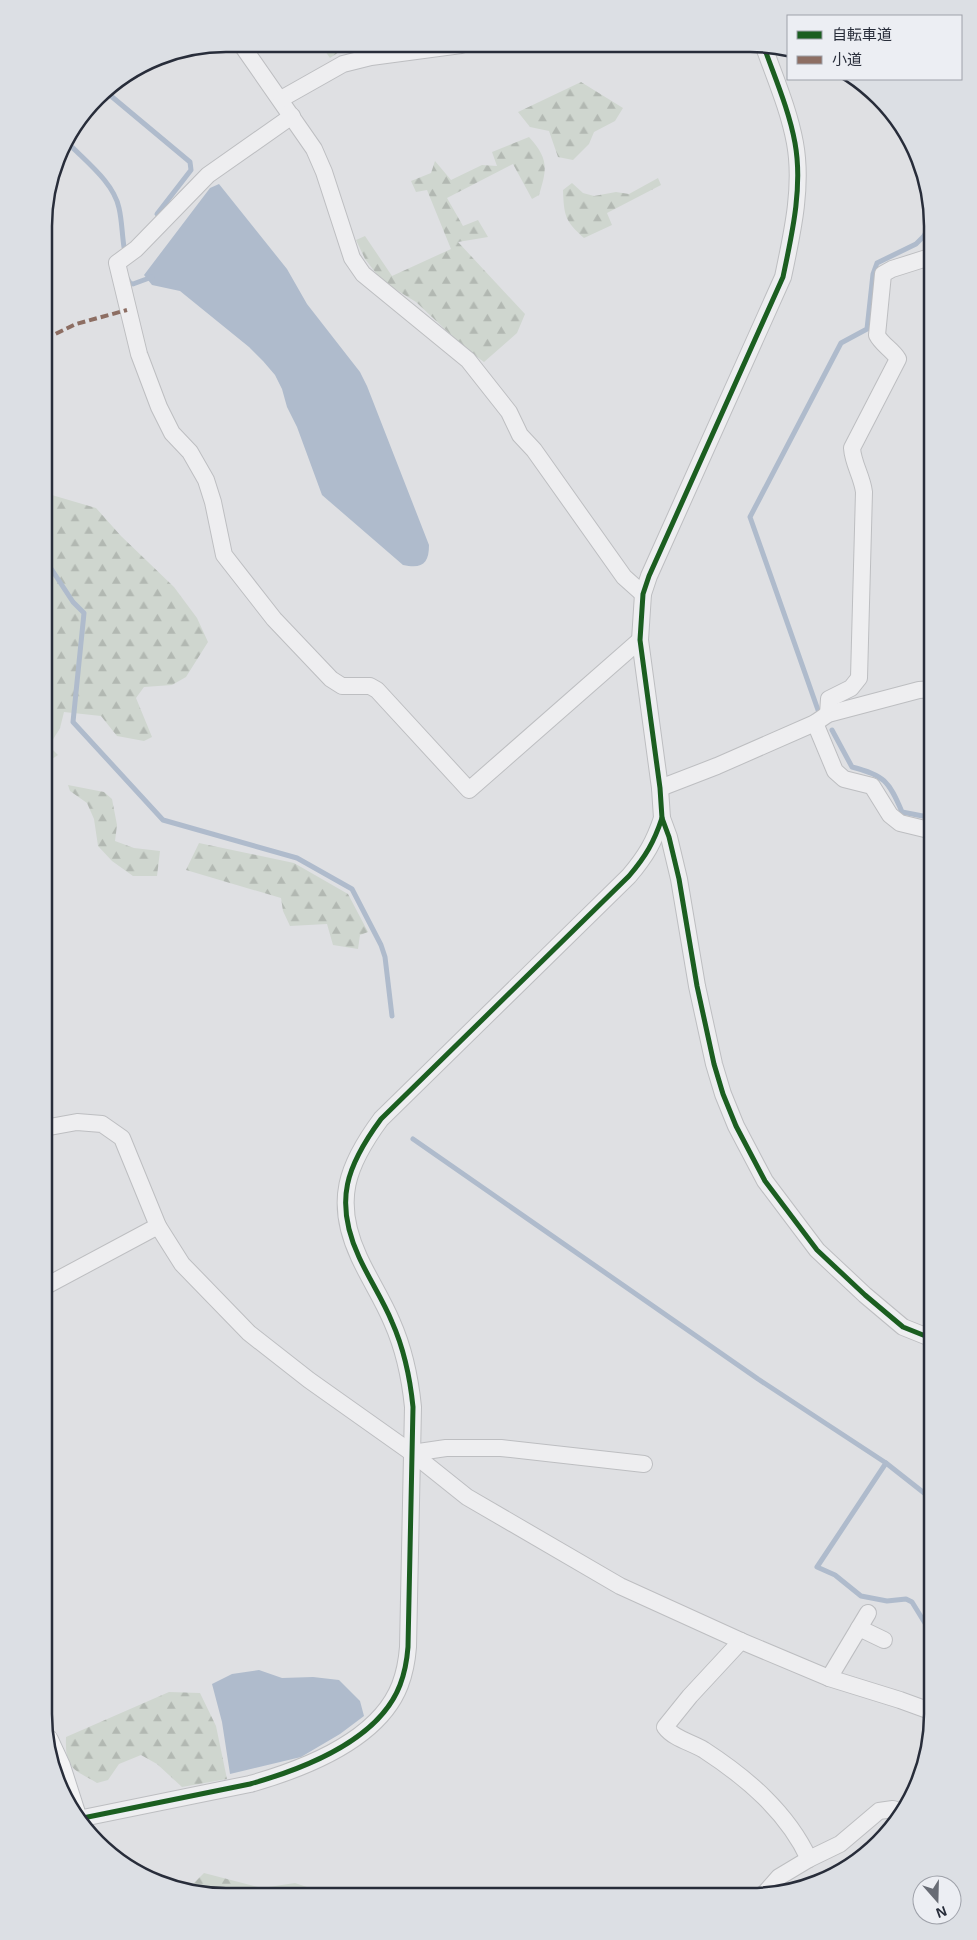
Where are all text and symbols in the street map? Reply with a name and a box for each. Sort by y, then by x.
legend [787,15,962,80]
text: 自転車道 [832,26,892,43]
text: 小道 [832,51,862,68]
north arrow [912,1875,962,1925]
text: N [934,1903,949,1921]

